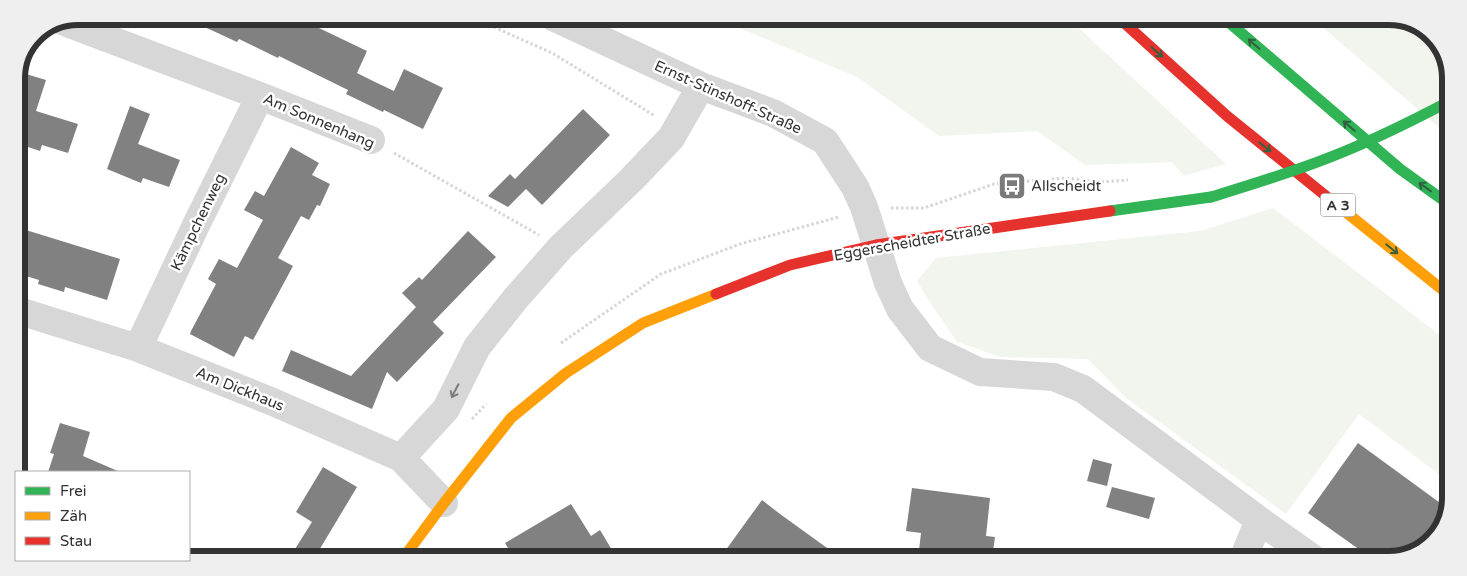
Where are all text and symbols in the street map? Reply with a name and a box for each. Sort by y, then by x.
one-way arrow [1247,38,1260,50]
one-way arrow [1150,46,1163,58]
street label: Ernst-Stinshoff-Straße [652,56,804,138]
street label: Am Sonnenhang [261,89,377,153]
one-way arrow [1343,120,1356,131]
one-way arrow [1258,141,1271,152]
street label: Kämpchenweg [167,170,229,274]
bus stop icon: Allscheidt [997,171,1027,201]
place label: Allscheidt [1031,177,1102,195]
one-way arrow [1418,182,1432,192]
road number: A 3 [1320,194,1356,216]
street label: Eggerscheidter Straße [832,219,992,265]
one-way arrow [1385,243,1398,254]
street label: Am Dickhaus [193,363,287,415]
one-way arrow [450,383,460,398]
legend [15,471,190,561]
text: Frei [60,482,86,500]
text: Zäh [60,507,87,525]
text: Stau [60,532,92,550]

